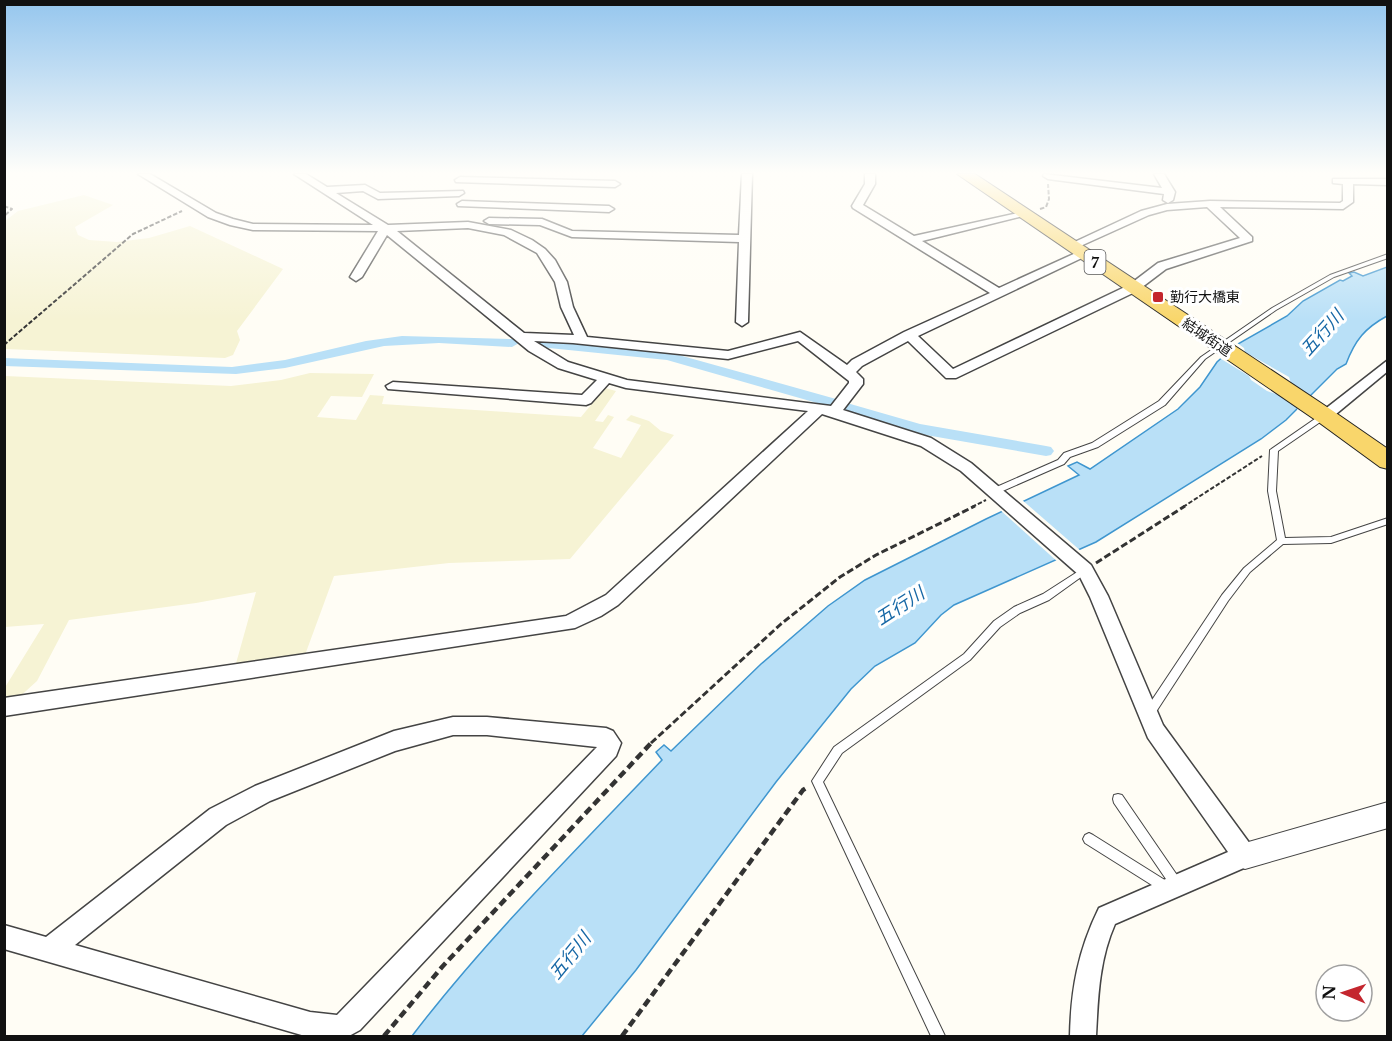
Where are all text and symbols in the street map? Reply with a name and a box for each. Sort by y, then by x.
road number: 7 [1084,250,1106,274]
place label: 勤行大橋東 [1170,288,1240,306]
marker: 勤行大橋東 [1151,290,1165,304]
water label: 五行川 [1296,304,1350,360]
street label: 結城街道 [1179,314,1235,360]
water label: 五行川 [871,581,930,630]
water label: 五行川 [544,927,597,984]
north arrow [1314,963,1374,1023]
text: N [1319,985,1339,1000]

